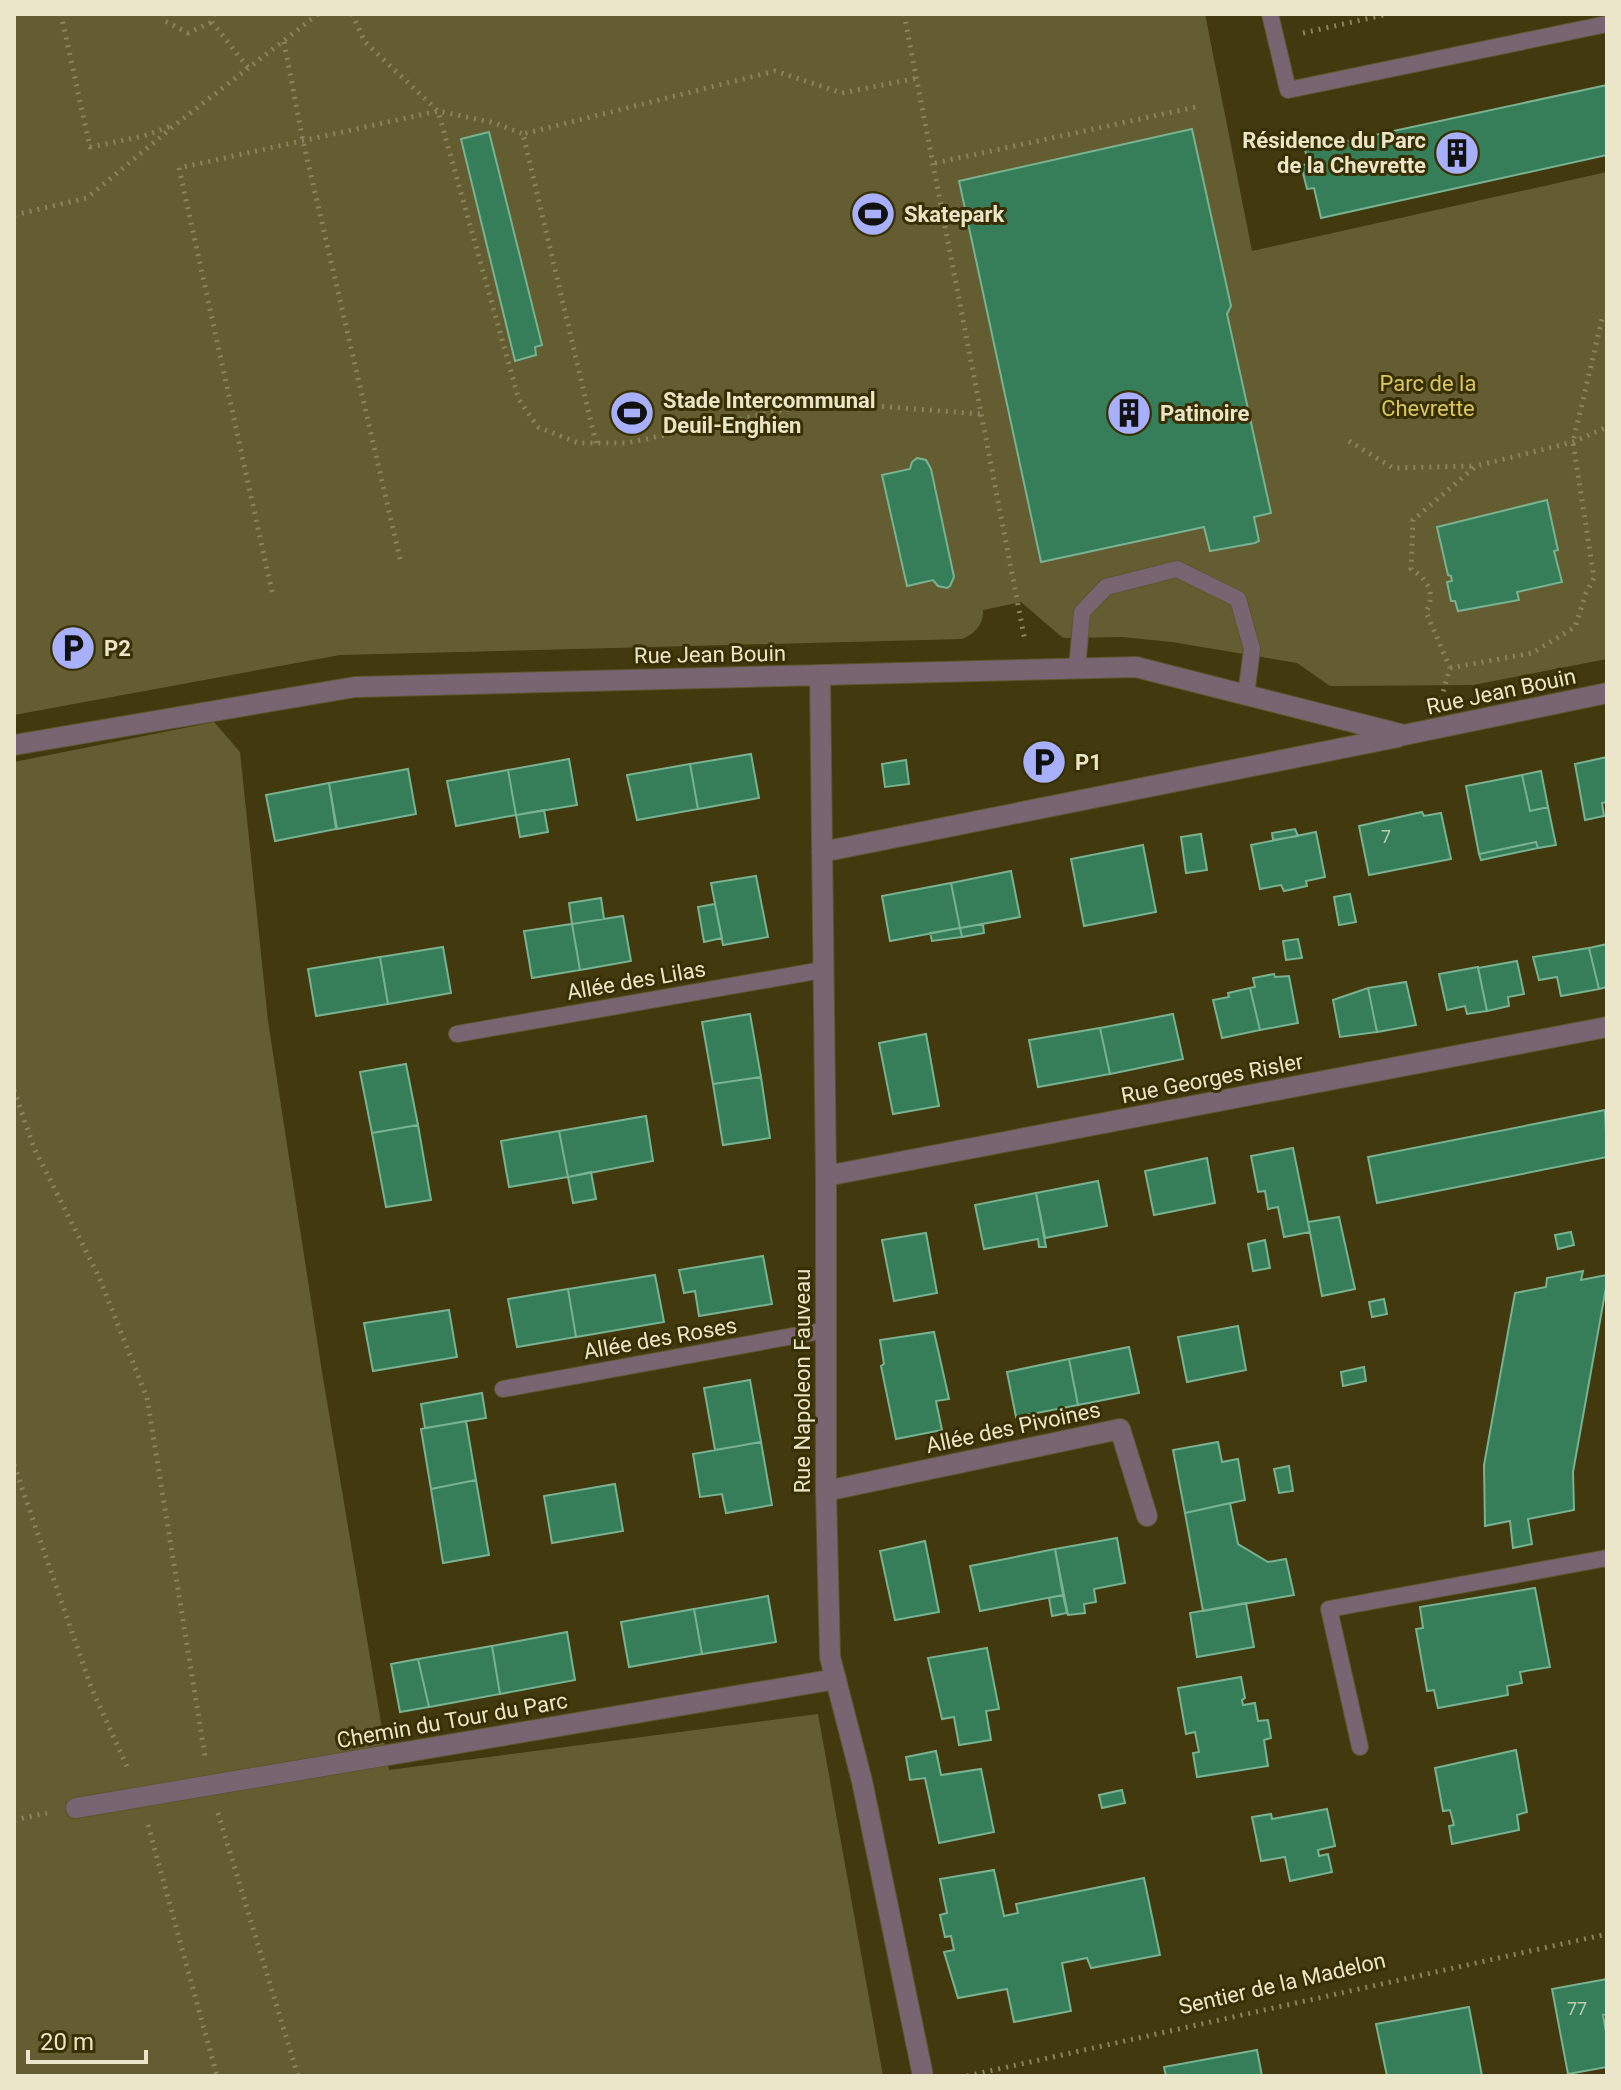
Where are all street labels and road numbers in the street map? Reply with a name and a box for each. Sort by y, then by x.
street label: Rue Jean Bouin [634,641,786,668]
street label: Rue Jean Bouin [1424,663,1578,720]
street label: Allée des Lilas [565,956,707,1005]
street label: Rue Georges Risler [1119,1048,1306,1108]
street label: Rue Napoleon Fauveau [790,1269,815,1493]
street label: Allée des Roses [581,1313,739,1364]
street label: Allée des Pivoines [924,1397,1103,1458]
street label: Chemin du Tour du Parc [335,1688,570,1753]
street label: Sentier de la Madelon [1176,1948,1388,2019]

